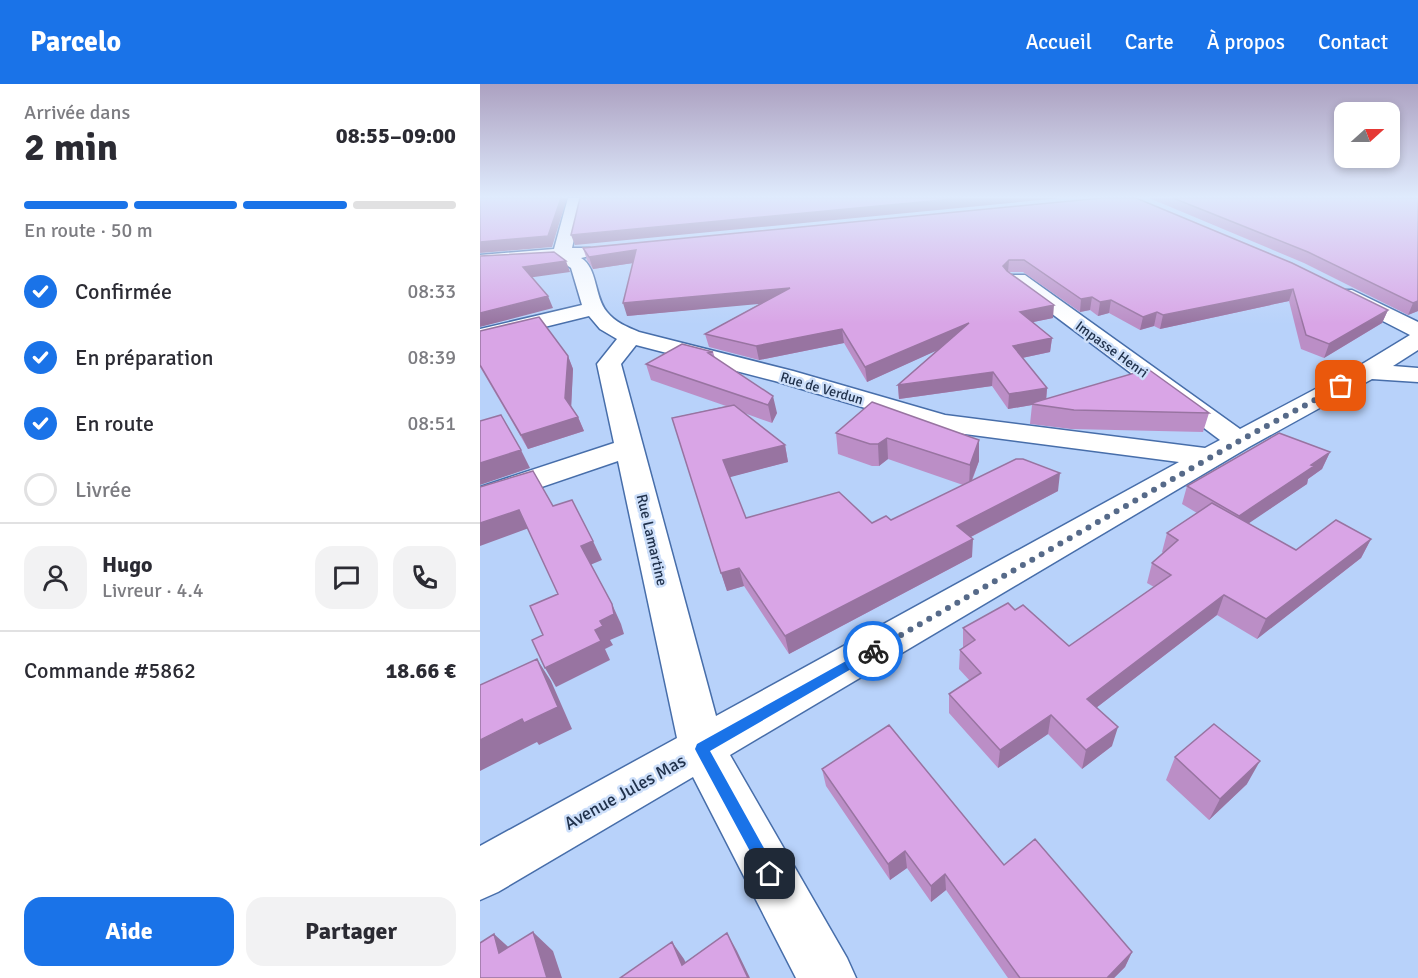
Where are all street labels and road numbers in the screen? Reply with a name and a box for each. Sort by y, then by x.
street label: Impasse Henri [1072,317,1151,381]
street label: Rue de Verdun [778,369,865,408]
street label: Rue Lamartine [633,492,671,588]
street label: Avenue Jules Mas [560,749,690,835]

